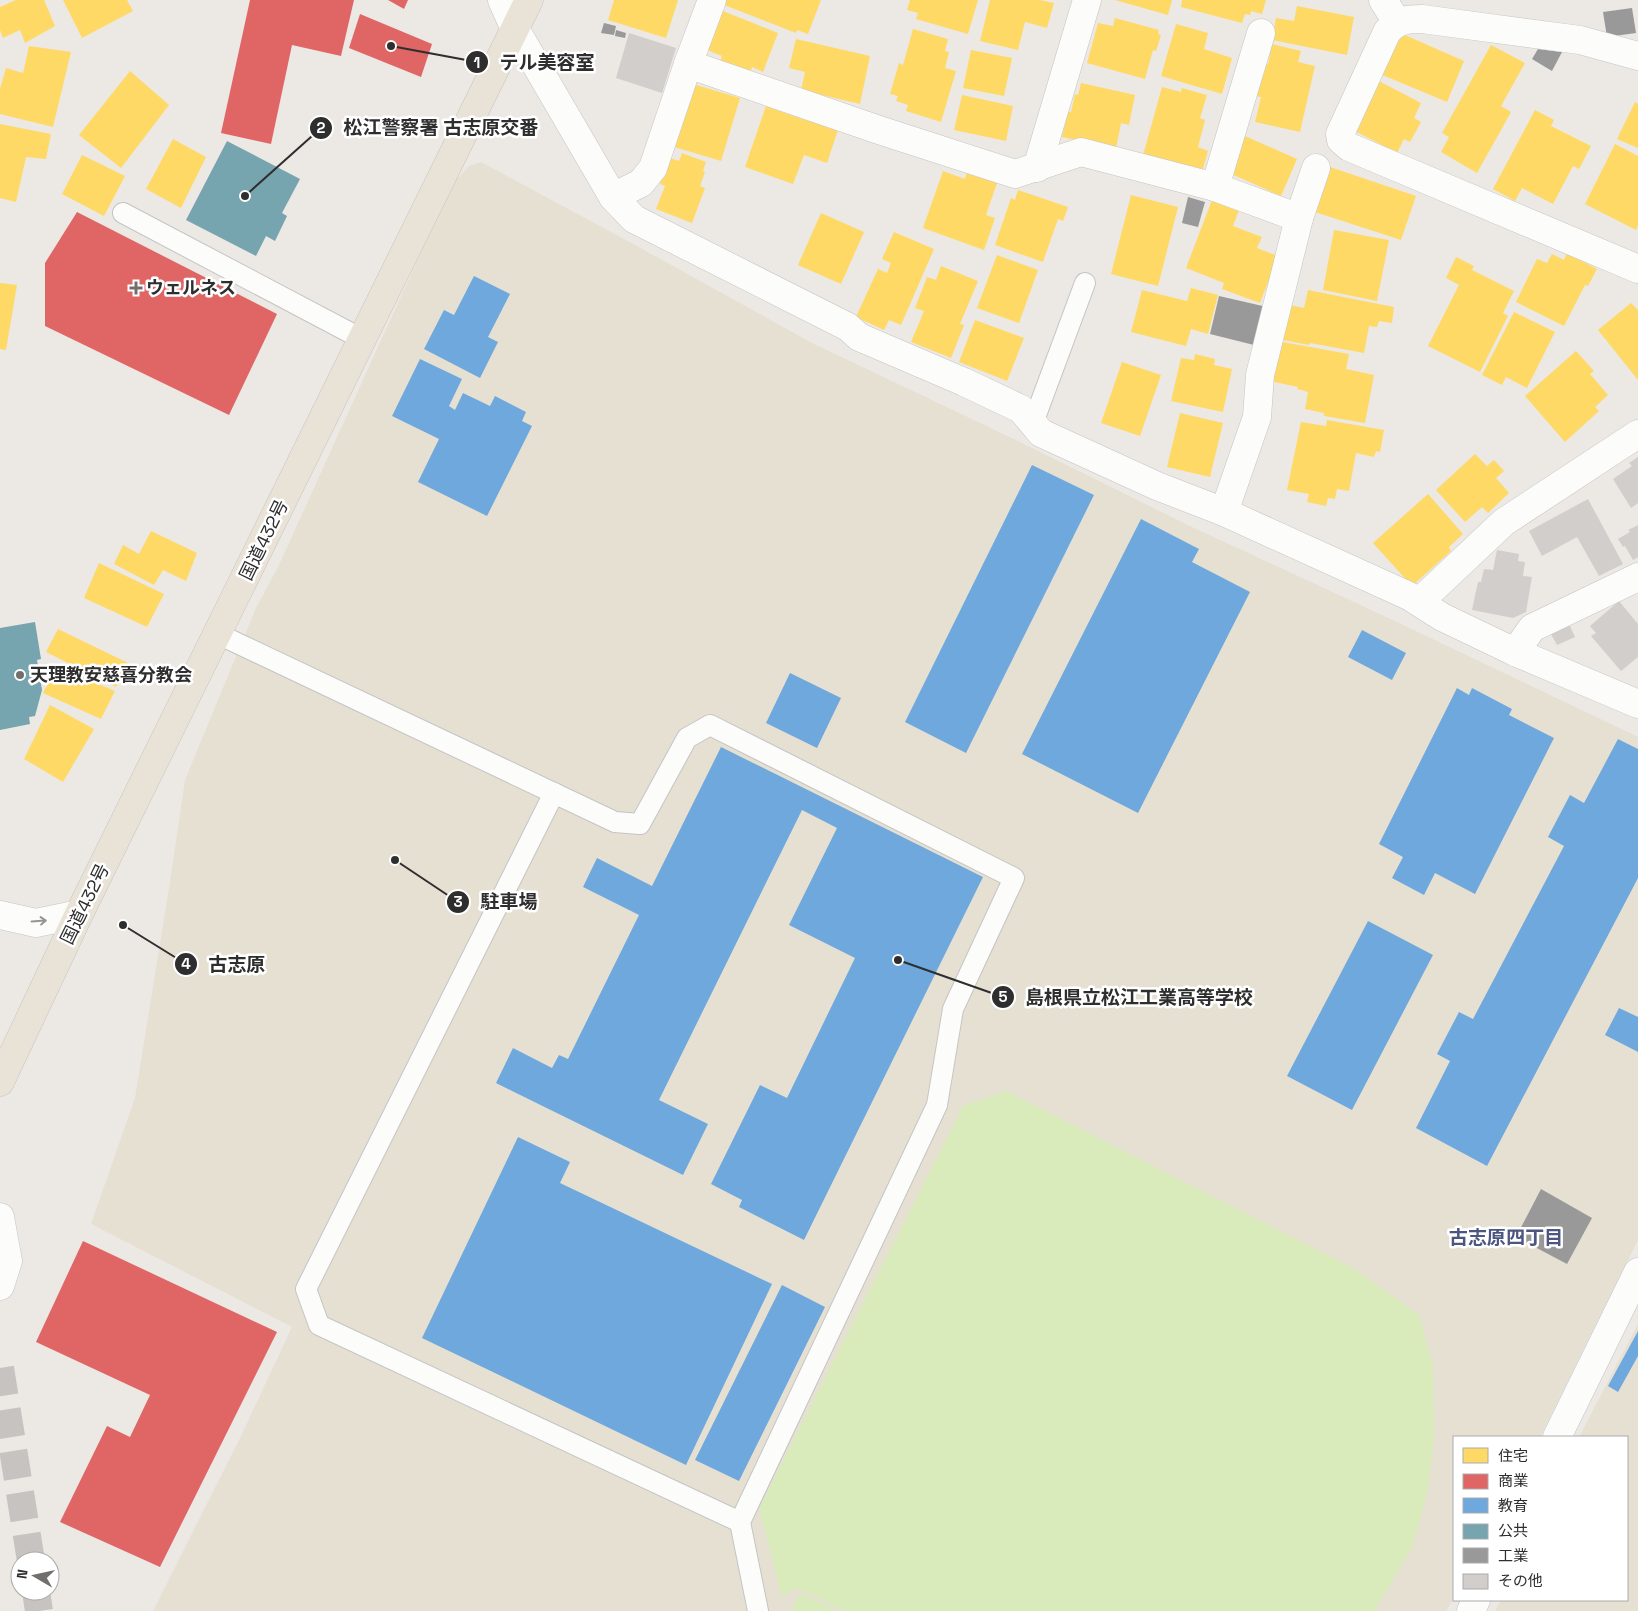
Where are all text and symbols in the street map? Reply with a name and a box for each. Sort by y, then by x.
callout: テル美容室 [464,45,604,79]
text: テル美容室 [499,50,595,75]
text: 1 [474,53,480,72]
callout: 松江警察署 古志原交番 [308,111,548,145]
text: 松江警察署 古志原交番 [344,115,538,140]
text: 2 [317,118,326,137]
place label: ウェルネス [146,276,236,299]
marker: ウェルネス [130,282,142,294]
street label: 国道432号 [234,496,293,584]
place label: 天理教安慈喜分教会 [30,663,192,686]
marker: 天理教安慈喜分教会 [14,669,26,681]
street label: 国道432号 [55,860,114,948]
callout: 駐車場 [445,885,547,919]
text: 駐車場 [480,889,538,914]
text: 3 [453,892,463,911]
one-way arrow [31,916,47,926]
callout: 古志原 [173,947,275,981]
text: 古志原 [208,952,266,977]
text: 4 [181,954,191,973]
callout: 島根県立松江工業高等学校 [990,980,1263,1014]
text: 島根県立松江工業高等学校 [1025,985,1253,1010]
text: 5 [998,987,1008,1006]
district label: 古志原四丁目 [1449,1225,1563,1250]
legend [1453,1436,1628,1601]
text: 住宅 [1498,1446,1528,1465]
text: 商業 [1498,1471,1528,1490]
text: 教育 [1498,1496,1528,1515]
text: 公共 [1498,1521,1528,1540]
text: 工業 [1498,1546,1528,1565]
north arrow [10,1551,60,1601]
text: N [13,1568,32,1580]
text: その他 [1498,1571,1543,1590]

